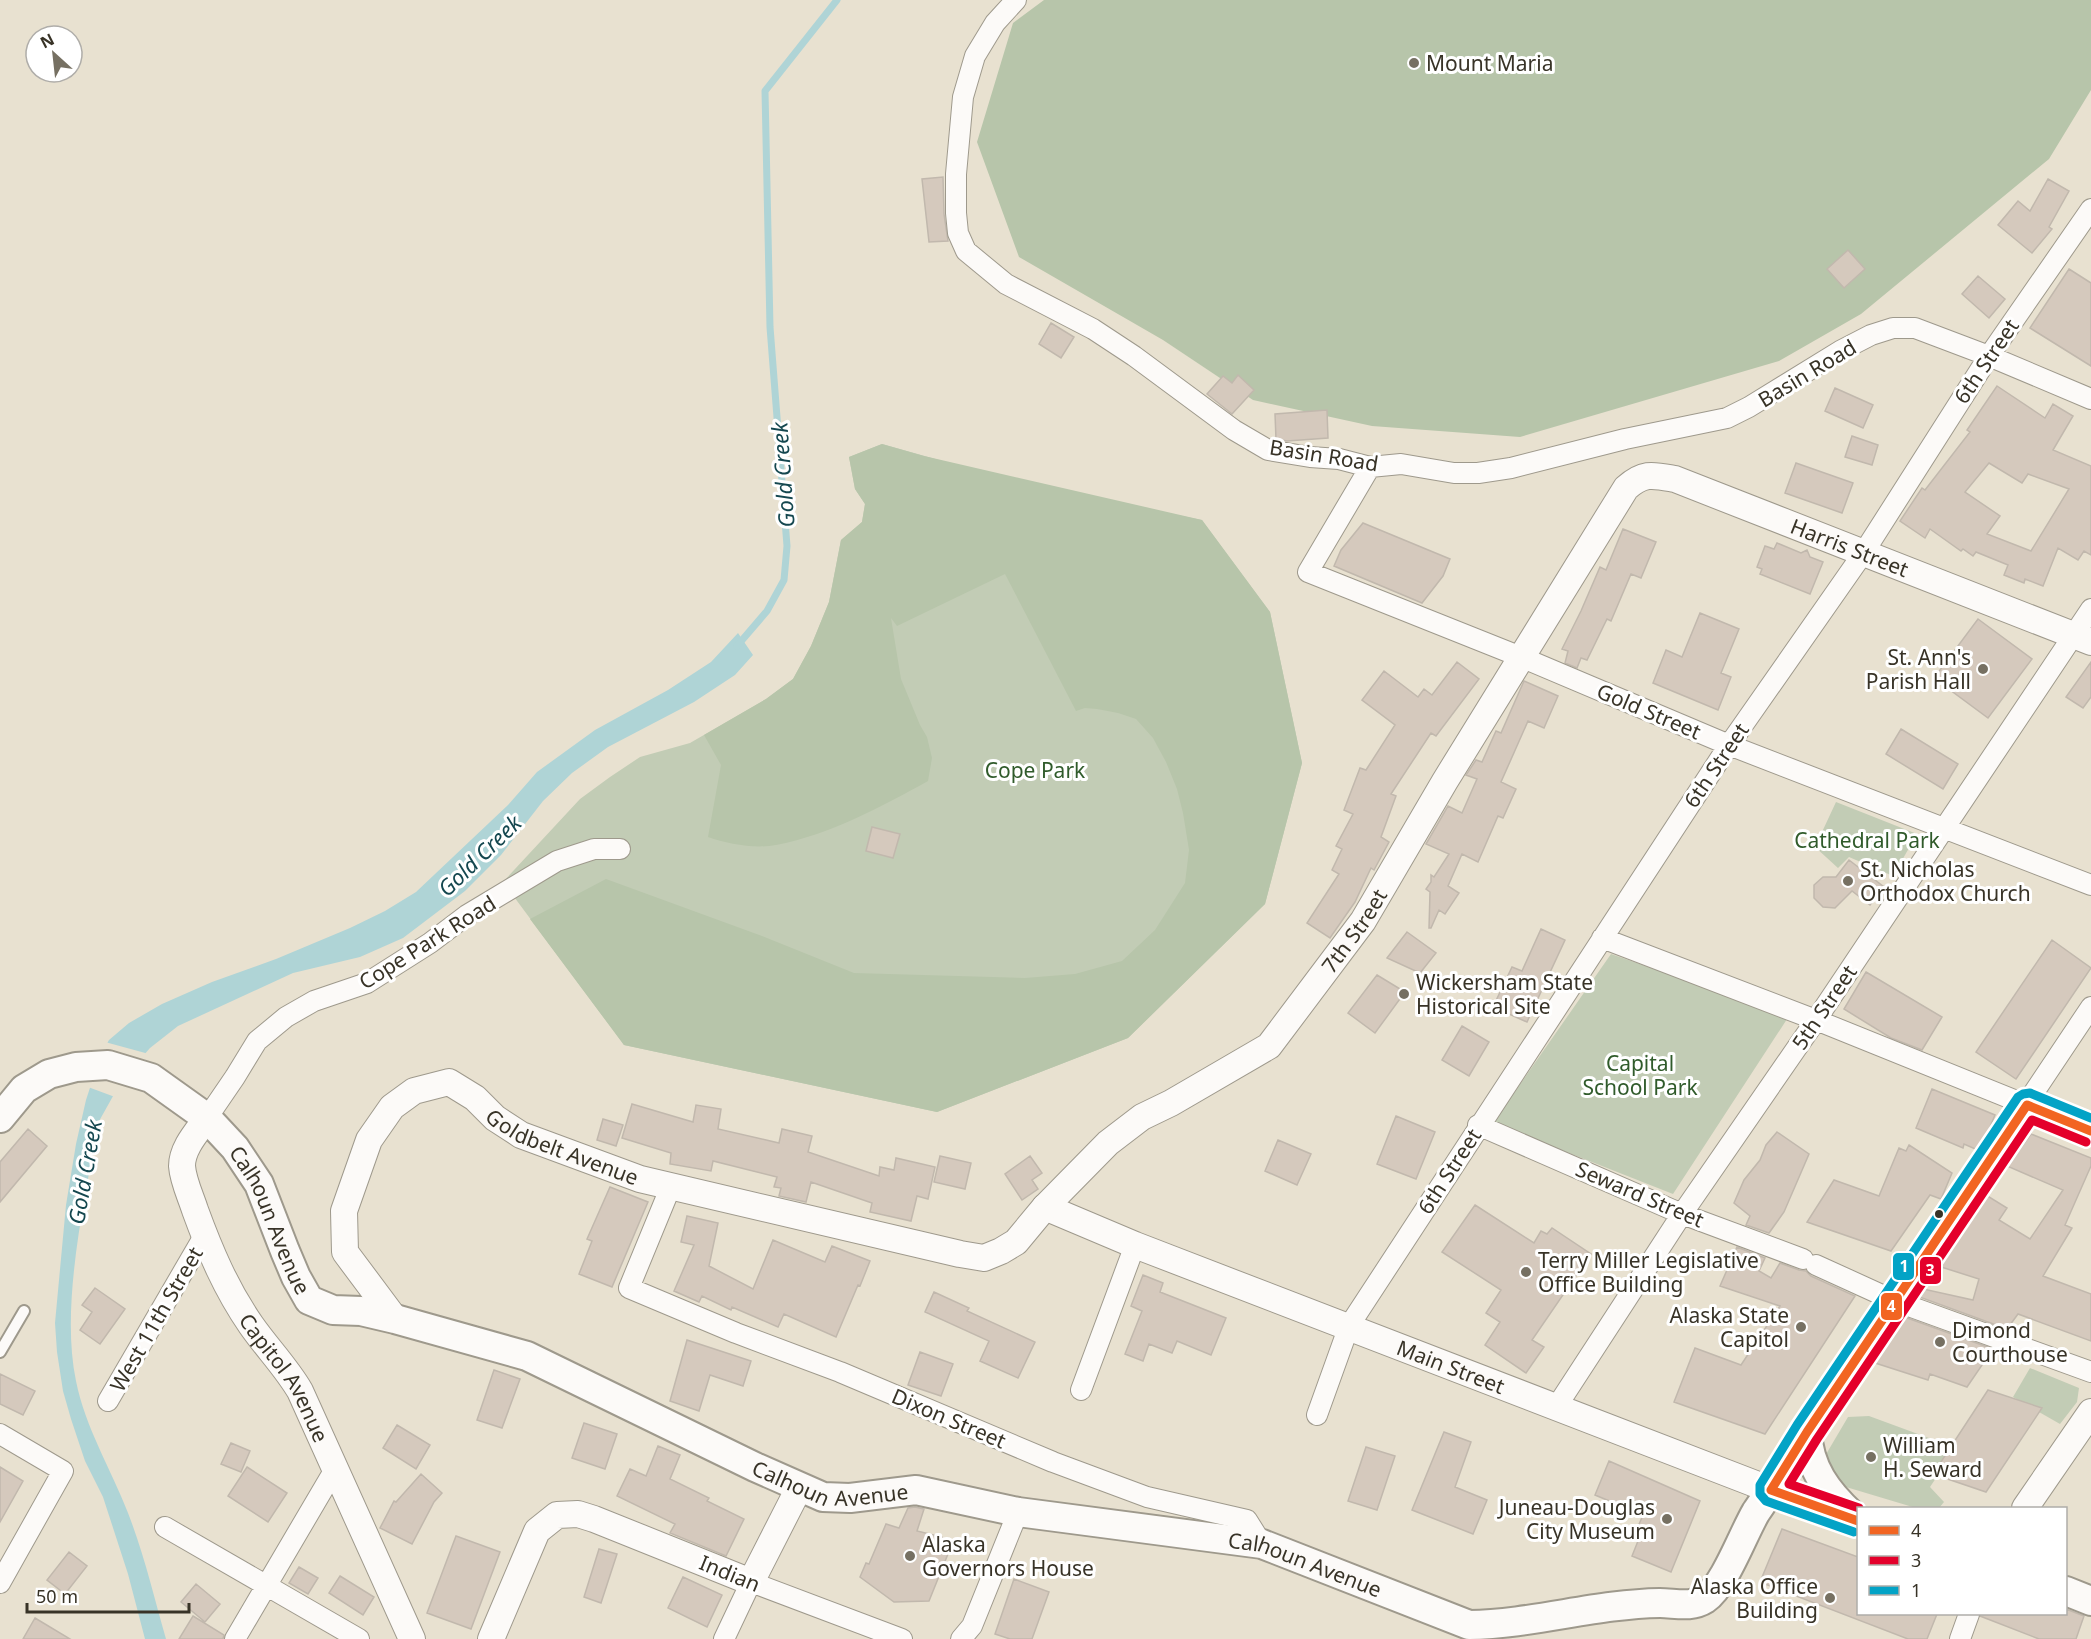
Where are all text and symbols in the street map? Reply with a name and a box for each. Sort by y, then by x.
north arrow [24,24,84,84]
text: N [36,28,58,53]
place label: Mount Maria [1426,49,1553,77]
marker: Mount Maria [1407,56,1421,70]
street label: 6th Street [1947,313,2025,409]
street label: Basin Road [1753,333,1861,413]
water label: Gold Creek [763,420,801,529]
street label: Basin Road [1268,433,1380,477]
street label: Harris Street [1787,512,1913,583]
place label: St. Ann's Parish Hall [1866,643,1971,695]
marker: St. Ann's Parish Hall [1976,662,1990,676]
street label: Gold Street [1593,677,1706,746]
street label: 6th Street [1677,717,1755,813]
park label: Cope Park [985,756,1086,784]
water label: Gold Creek [431,807,528,902]
park label: Cathedral Park [1794,826,1941,854]
place label: St. Nicholas Orthodox Church [1860,855,2031,907]
marker: St. Nicholas Orthodox Church [1841,874,1855,888]
street label: 7th Street [1315,883,1393,979]
street label: Cope Park Road [353,889,501,995]
street label: 5th Street [1785,959,1863,1055]
place label: Wickersham State Historical Site [1416,968,1593,1020]
marker: Wickersham State Historical Site [1397,987,1411,1001]
park label: Capital School Park [1582,1049,1698,1101]
street label: Goldbelt Avenue [479,1102,643,1191]
water label: Gold Creek [60,1116,108,1227]
street label: 6th Street [1411,1122,1487,1219]
street label: Calhoun Avenue [223,1140,317,1299]
street label: Seward Street [1572,1154,1709,1234]
unlabelled marker [1933,1208,1945,1220]
street label: West 11th Street [103,1241,209,1396]
place label: Terry Miller Legislative Office Building [1538,1246,1759,1298]
line badge: 1 [1892,1252,1915,1281]
text: 1 [1899,1255,1909,1277]
line badge: 3 [1919,1256,1942,1285]
text: 3 [1925,1259,1935,1281]
marker: Terry Miller Legislative Office Building [1519,1265,1533,1279]
line badge: 4 [1880,1292,1903,1321]
text: 4 [1886,1295,1896,1317]
place label: Alaska State Capitol [1670,1301,1789,1353]
street label: Capitol Avenue [233,1308,335,1447]
place label: Dimond Courthouse [1952,1316,2068,1368]
marker: Alaska State Capitol [1794,1320,1808,1334]
street label: Main Street [1393,1333,1509,1400]
marker: Dimond Courthouse [1933,1335,1947,1349]
street label: Dixon Street [888,1381,1011,1455]
place label: William H. Seward [1883,1431,1982,1483]
marker: William H. Seward [1864,1450,1878,1464]
street label: Calhoun Avenue [748,1454,910,1512]
place label: Juneau-Douglas City Museum [1497,1493,1655,1545]
legend [1857,1507,2067,1615]
marker: Juneau-Douglas City Museum [1660,1512,1674,1526]
text: 4 [1911,1518,1921,1542]
street label: Calhoun Avenue [1227,1526,1386,1604]
place label: Alaska Governors House [922,1530,1094,1582]
street label: Indian [695,1548,765,1598]
text: 3 [1911,1548,1921,1572]
marker: Alaska Governors House [903,1549,917,1563]
place label: Alaska Office Building [1691,1572,1818,1624]
scale bar [27,1576,189,1614]
text: 1 [1911,1578,1921,1602]
text: 50 m [36,1584,78,1608]
marker: Alaska Office Building [1823,1591,1837,1605]

